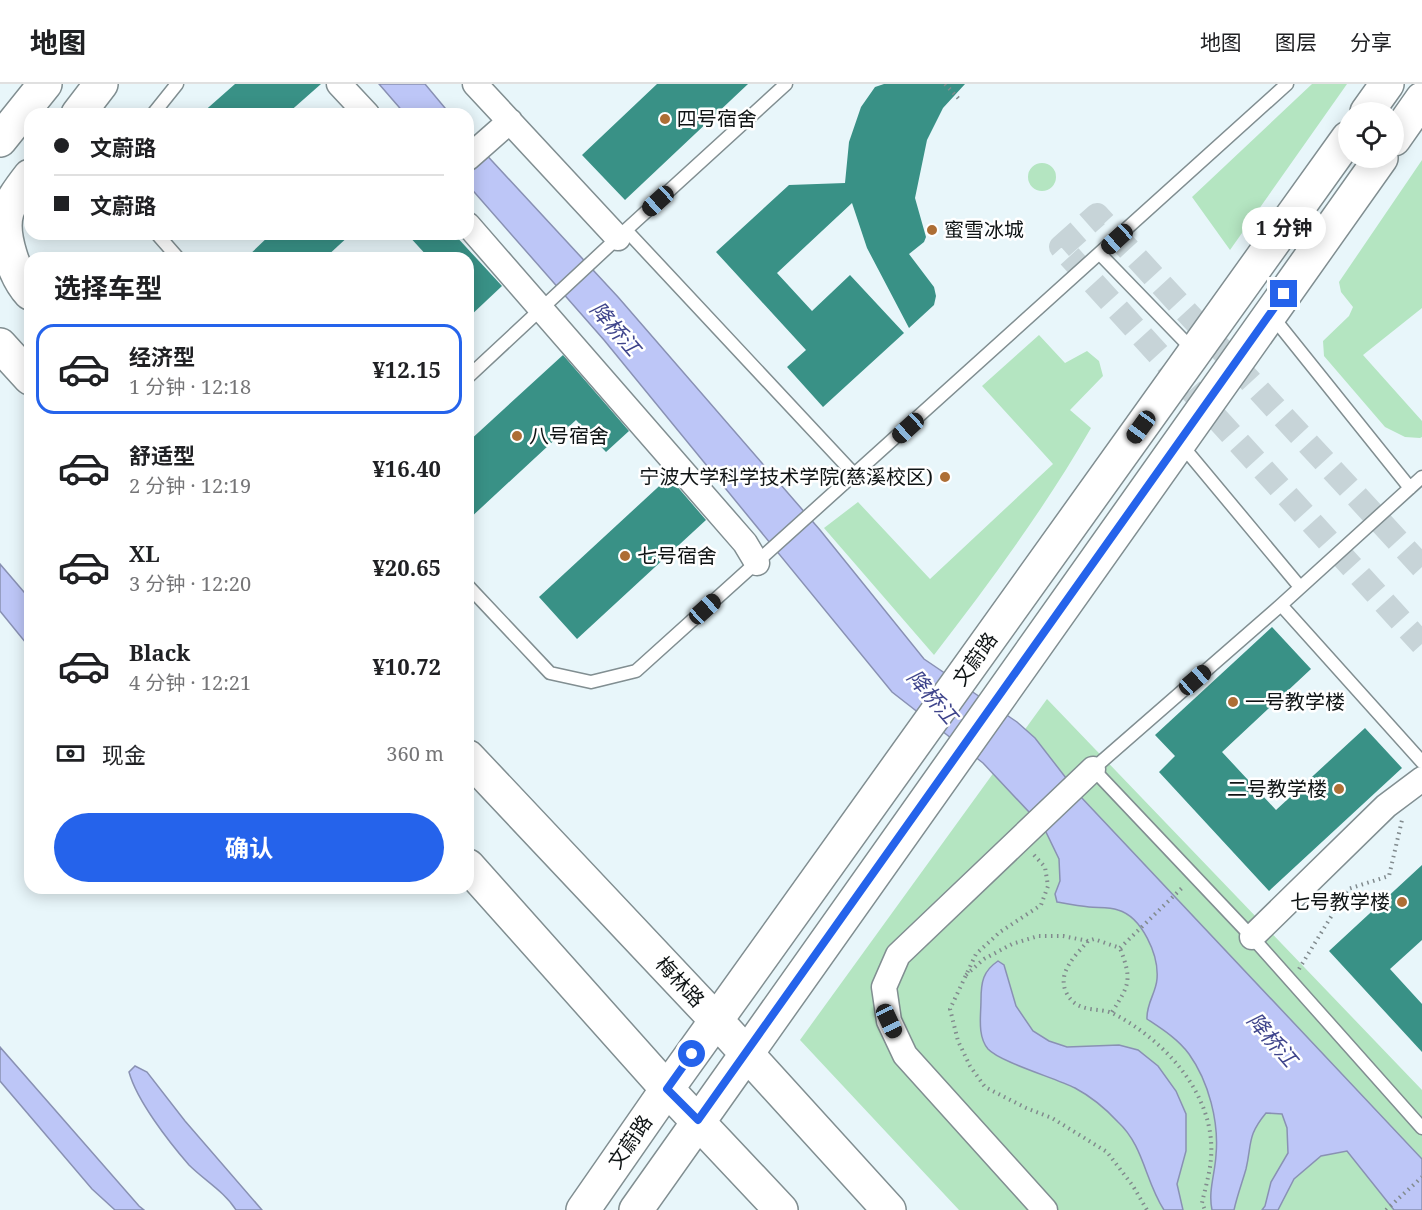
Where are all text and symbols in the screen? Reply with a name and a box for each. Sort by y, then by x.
text: 地图 [30,23,86,61]
text: 地图 [1200,28,1242,56]
text: 图层 [1275,28,1317,56]
text: 分享 [1350,28,1392,56]
map controls [1338,102,1404,168]
button: locate [1338,102,1404,168]
place label: 四号宿舍 [677,105,757,132]
marker: 四号宿舍 [658,112,672,126]
text: 文蔚路 [90,132,156,162]
car [639,182,677,220]
text: 文蔚路 [90,190,156,220]
callout: 1 分钟 [1242,207,1326,249]
text: 1 分钟 [1256,214,1312,241]
place label: 蜜雪冰城 [944,216,1024,243]
car [1098,220,1136,258]
marker: 蜜雪冰城 [925,223,939,237]
text: 选择车型 [54,269,162,306]
route end [1270,280,1297,307]
water label: 降桥江 [585,295,648,363]
text: 经济型 [129,341,195,371]
icon: car [57,342,111,396]
text: ¥12.15 [372,354,441,384]
text: 1 分钟 · 12:18 [129,373,251,400]
car [1123,407,1159,447]
car [889,409,927,447]
place label: 八号宿舍 [529,422,609,449]
marker: 八号宿舍 [510,429,524,443]
text: 舒适型 [129,440,195,470]
icon: car [57,441,111,495]
text: ¥16.40 [372,453,441,483]
place label: 宁波大学科学技术学院(慈溪校区) [639,463,933,490]
marker: 宁波大学科学技术学院(慈溪校区) [938,470,952,484]
text: 2 分钟 · 12:19 [129,472,251,499]
text: XL [129,538,160,568]
icon: car [57,540,111,594]
place label: 七号宿舍 [637,542,717,569]
marker: 七号宿舍 [618,549,632,563]
text: ¥20.65 [372,552,441,582]
text: 3 分钟 · 12:20 [129,570,251,597]
car [686,590,724,628]
street label: 文蔚路 [946,627,1003,691]
text: Black [129,637,190,667]
icon: car [57,639,111,693]
text: ¥10.72 [372,651,441,681]
car [1176,661,1214,699]
water label: 降桥江 [902,663,965,731]
text: 4 分钟 · 12:21 [129,669,251,696]
place label: 一号教学楼 [1245,688,1345,715]
marker: 一号教学楼 [1226,695,1240,709]
icon: cash [54,737,87,770]
text: 现金 [102,739,146,769]
text: 360 m [386,740,444,767]
place label: 二号教学楼 [1227,775,1327,802]
marker: 二号教学楼 [1332,782,1346,796]
button: 确认 [54,813,444,882]
place label: 七号教学楼 [1290,888,1390,915]
marker: 七号教学楼 [1395,895,1409,909]
street label: 梅林路 [650,951,711,1013]
car [873,1001,905,1041]
water label: 降桥江 [1242,1006,1305,1074]
route start [678,1040,705,1067]
street label: 文蔚路 [601,1109,658,1174]

